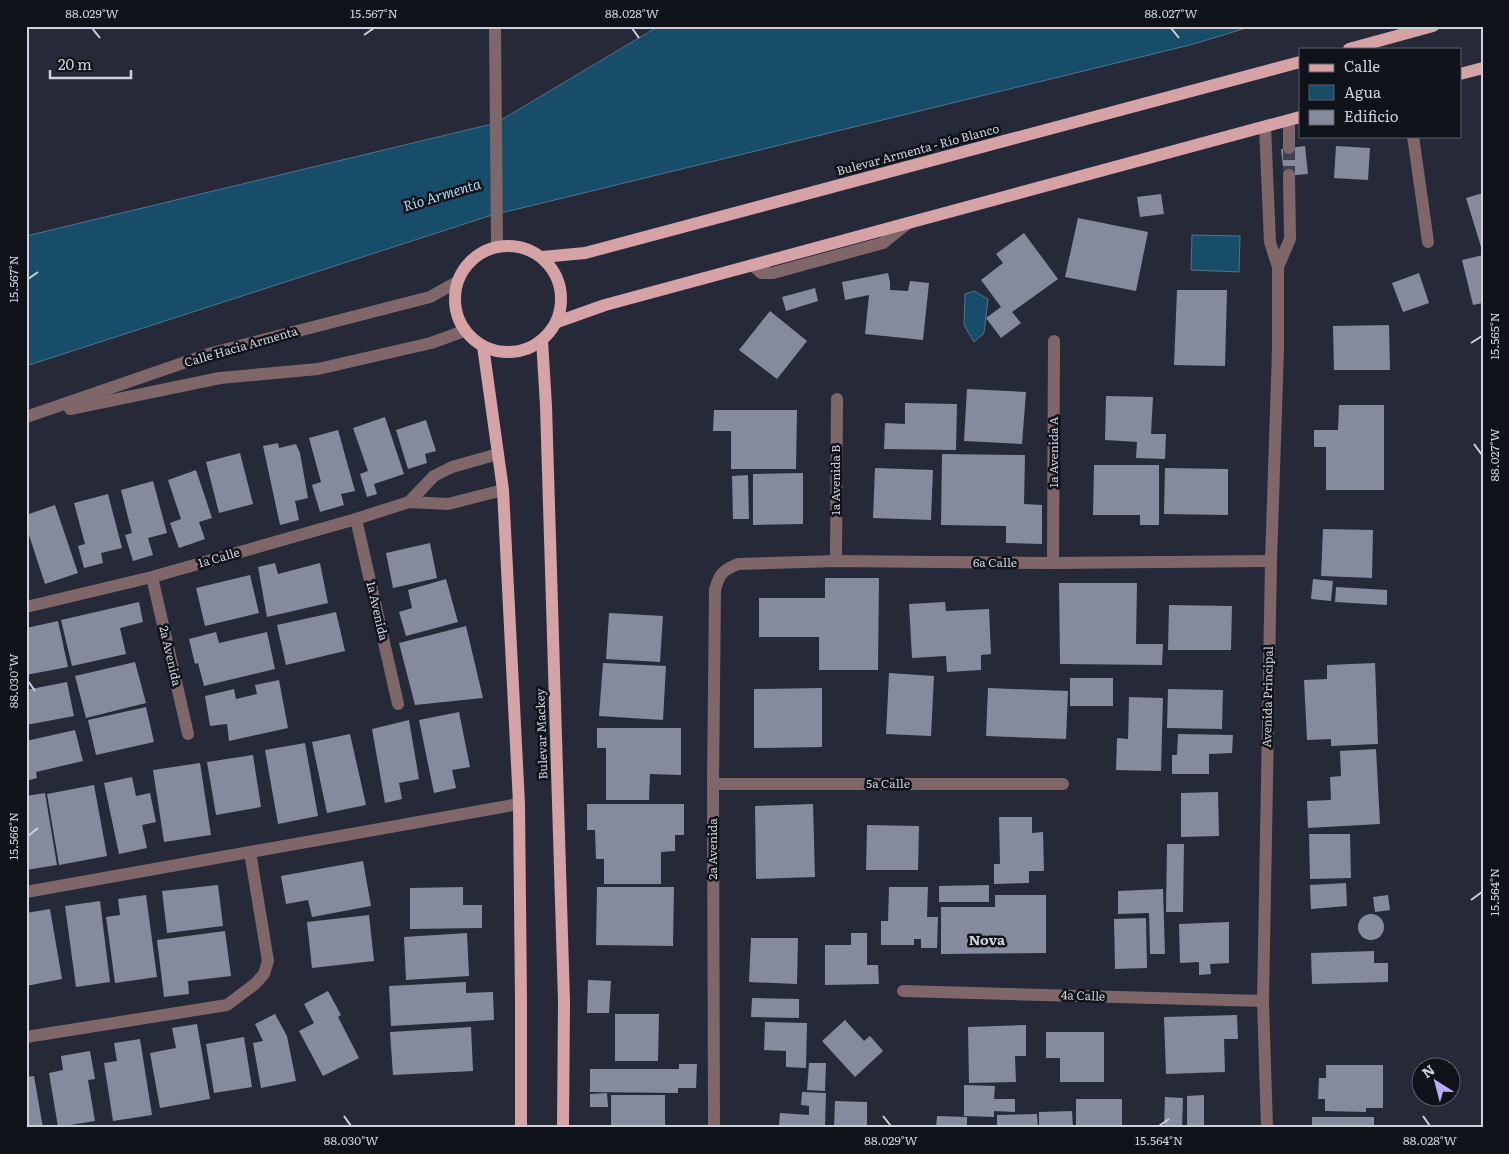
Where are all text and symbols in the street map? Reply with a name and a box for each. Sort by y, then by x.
text: 88.029°W [65,4,119,22]
text: 15.567°N [350,4,398,22]
text: 88.028°W [605,4,659,22]
text: 88.027°W [1144,4,1198,22]
scale bar [50,48,131,80]
legend [1299,48,1462,138]
text: 20 m [58,52,92,75]
text: Calle [1344,54,1380,77]
text: Agua [1344,80,1382,103]
text: Edificio [1344,104,1399,127]
street label: Bulevar Armenta - Río Blanco [834,119,1001,179]
water label: Río Armenta [400,173,483,215]
text: 15.567°N [4,255,22,303]
text: 15.565°N [1485,312,1503,360]
street label: Calle Hacia Armenta [182,321,300,371]
street label: 1a Avenida A [1044,416,1062,488]
text: 88.027°W [1485,428,1503,482]
street label: 1a Avenida B [826,445,844,515]
street label: 1a Calle [196,543,242,572]
street label: 6a Calle [973,553,1017,571]
street label: 1a Avenida [362,579,394,643]
street label: 2a Avenida [155,624,187,688]
street label: Avenida Principal [1257,646,1277,748]
text: 88.030°W [4,654,22,708]
street label: Bulevar Mackey [530,688,552,780]
street label: 5a Calle [866,774,910,792]
text: 15.566°N [4,812,22,860]
street label: 2a Avenida [703,818,721,880]
text: 15.564°N [1485,868,1503,916]
district label: Nova [969,929,1006,949]
street label: 4a Calle [1061,985,1106,1005]
north arrow [1412,1056,1462,1106]
text: N [1417,1059,1439,1082]
text: 88.030°W [324,1131,378,1149]
text: 88.029°W [864,1131,918,1149]
text: 15.564°N [1135,1131,1183,1149]
text: 88.028°W [1403,1131,1457,1149]

